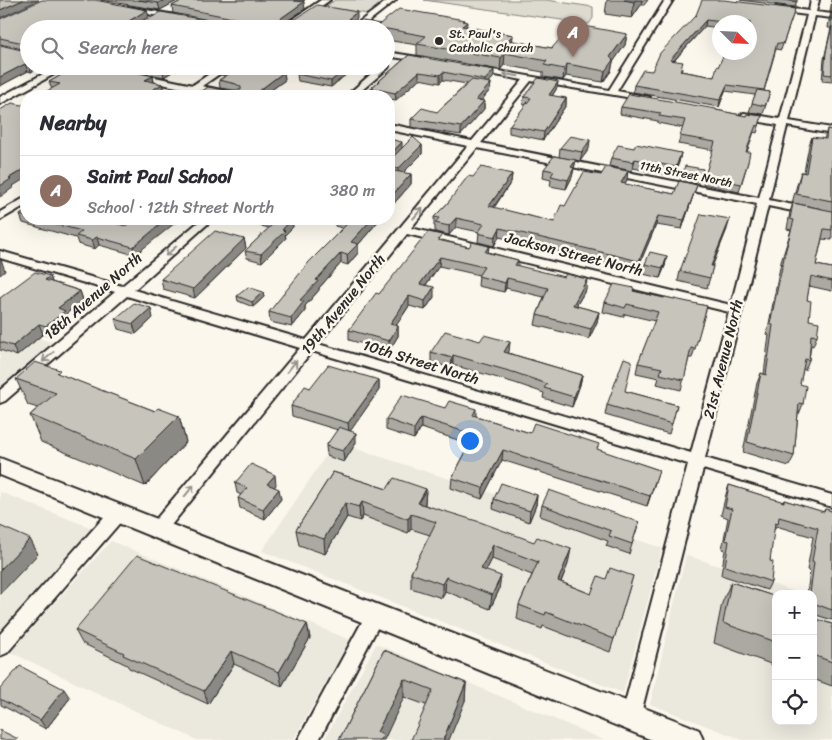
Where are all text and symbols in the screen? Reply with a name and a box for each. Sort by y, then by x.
north arrow [712,15,757,60]
pin: A [557,16,589,57]
search box [20,20,395,75]
place label: St. Paul's Catholic Church [449,23,533,59]
text: Search here [78,31,178,64]
icon: search [38,34,66,62]
marker: St. Paul's Catholic Church [433,35,445,47]
one-way arrow [504,70,520,80]
text: Nearby [40,104,106,142]
street label: 11th Street North [638,154,734,194]
text: Saint Paul School [87,160,232,193]
text: A [51,176,61,205]
text: 380 m [330,176,375,205]
text: School · 12th Street North [87,193,274,222]
one-way arrow [412,207,423,220]
street label: Jackson Street North [501,224,646,284]
one-way arrow [165,245,178,256]
street label: 18th Avenue North [38,246,148,346]
street label: 19th Avenue North [294,248,392,360]
street label: 21st Avenue North [696,296,750,421]
street label: 10th Street North [360,332,482,392]
one-way arrow [41,351,54,362]
one-way arrow [287,360,298,373]
your location [457,428,483,454]
one-way arrow [183,485,194,498]
map controls [772,590,817,725]
button: + [772,590,817,635]
button: − [772,635,817,680]
button: locate [772,680,817,725]

